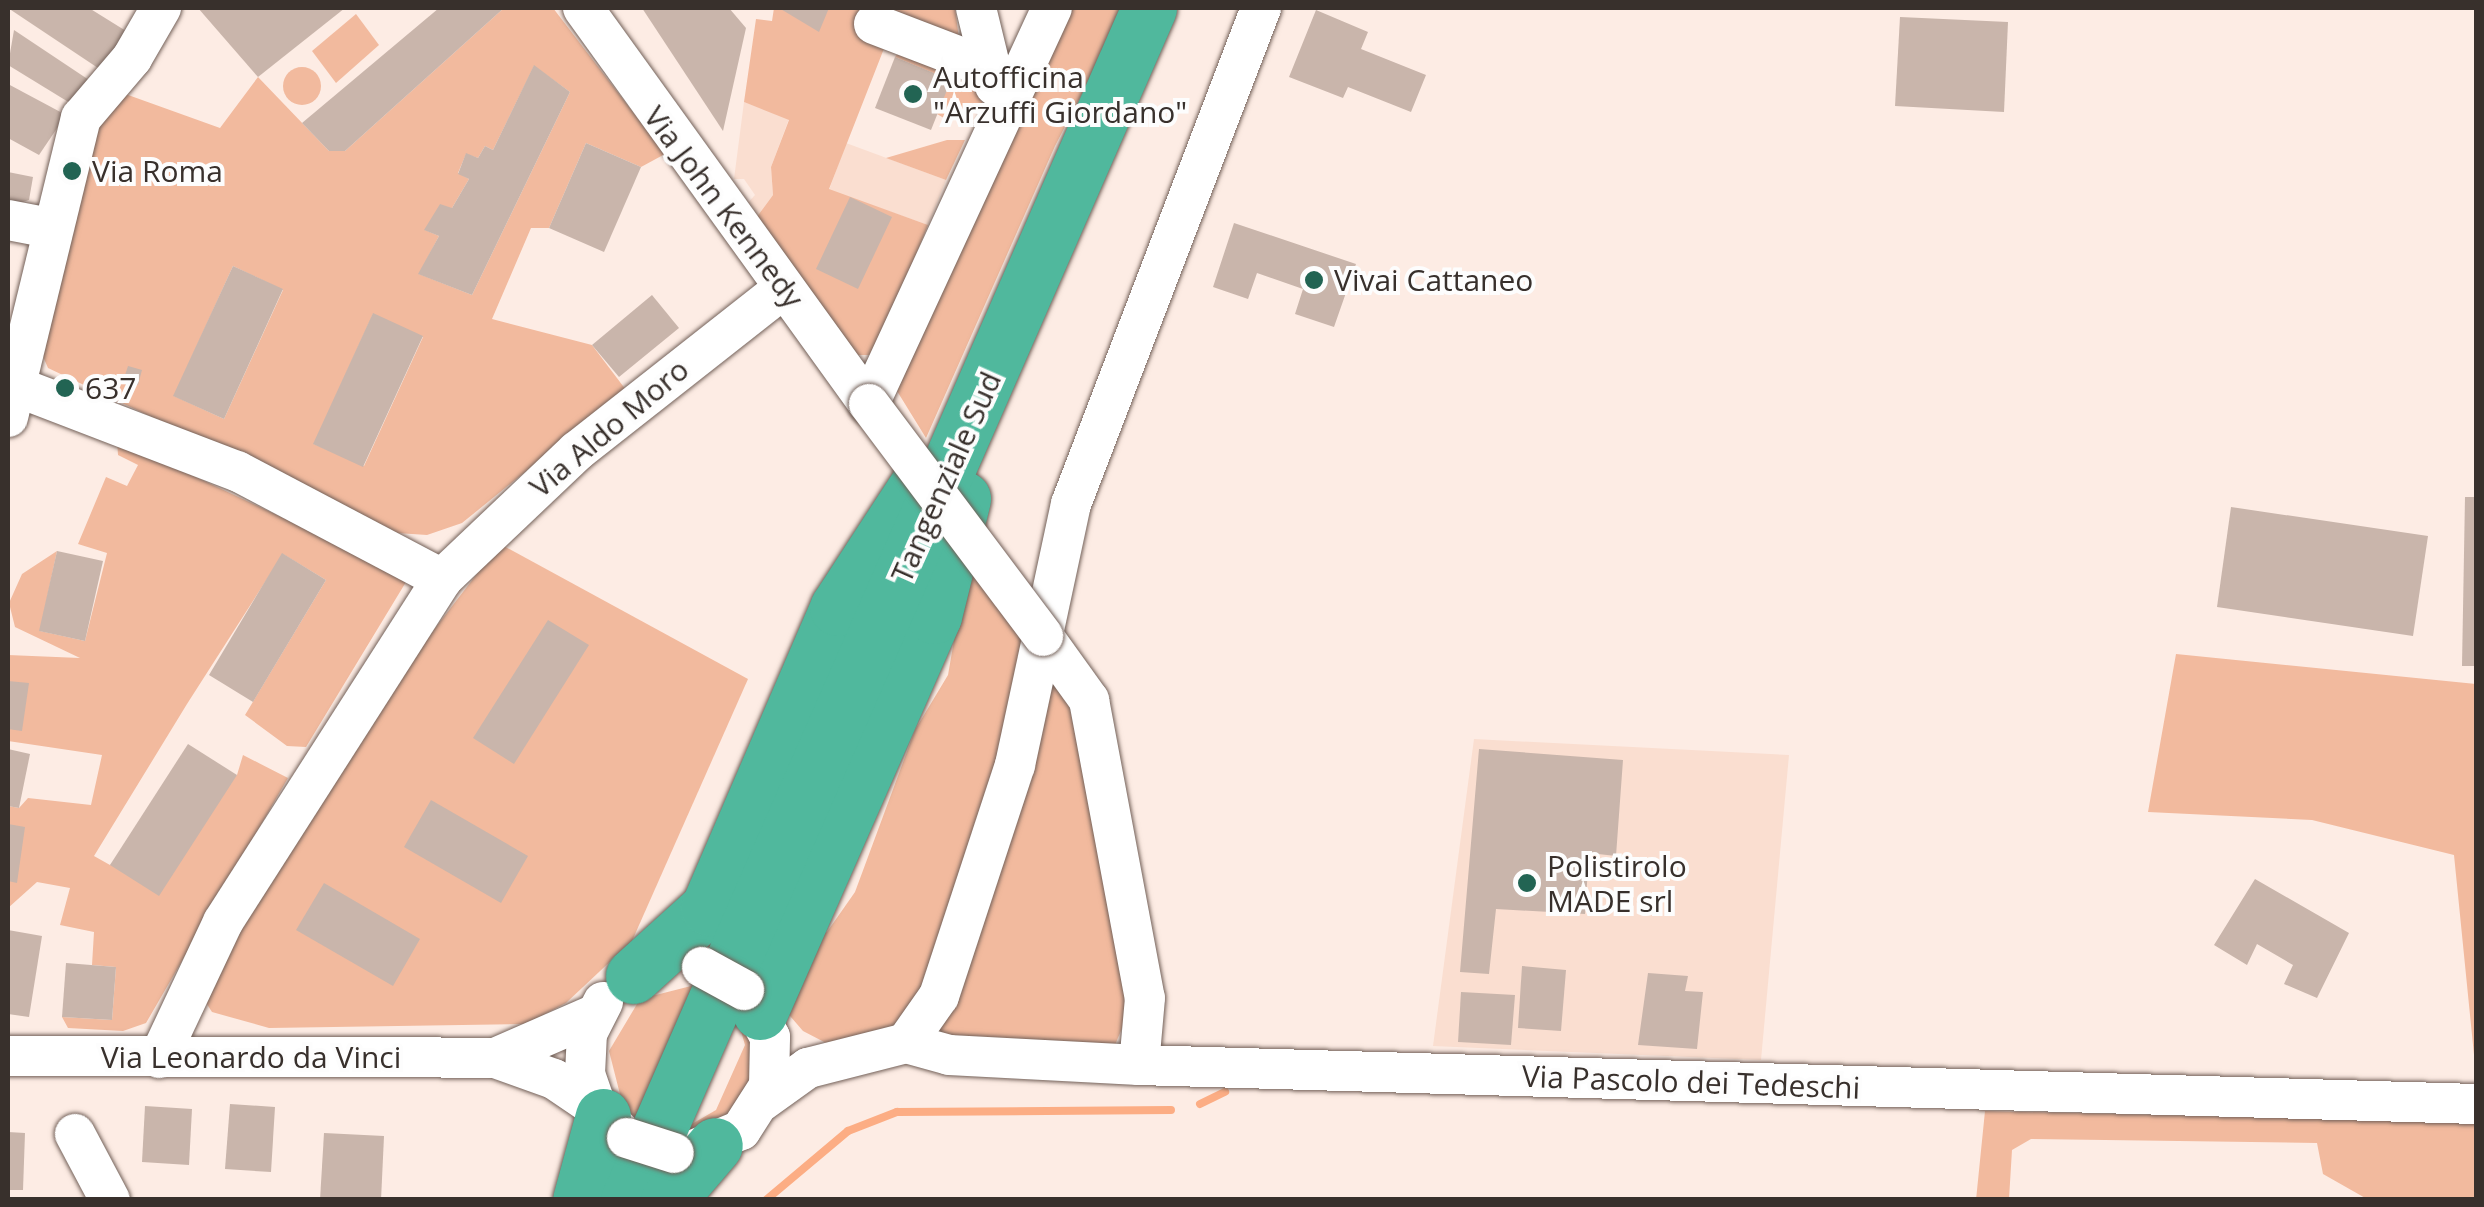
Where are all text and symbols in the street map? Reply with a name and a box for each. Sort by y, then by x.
place label: Autofficina "Arzuffi Giordano" [933,59,1187,130]
marker: Autofficina "Arzuffi Giordano" [902,83,924,105]
street label: Via John Kennedy [637,99,811,315]
place label: Via Roma [92,153,223,189]
marker: Via Roma [61,160,83,182]
place label: Vivai Cattaneo [1334,262,1533,298]
marker: Vivai Cattaneo [1303,269,1325,291]
street label: Via Aldo Moro [522,351,696,505]
street label: Tangenziale Sud [883,366,1009,588]
place label: 637 [85,370,136,406]
marker: 637 [54,377,76,399]
place label: Polistirolo MADE srl [1547,848,1687,918]
marker: Polistirolo MADE srl [1516,872,1538,894]
street label: Via Leonardo da Vinci [101,1039,401,1075]
street label: Via Pascolo dei Tedeschi [1521,1058,1861,1106]

